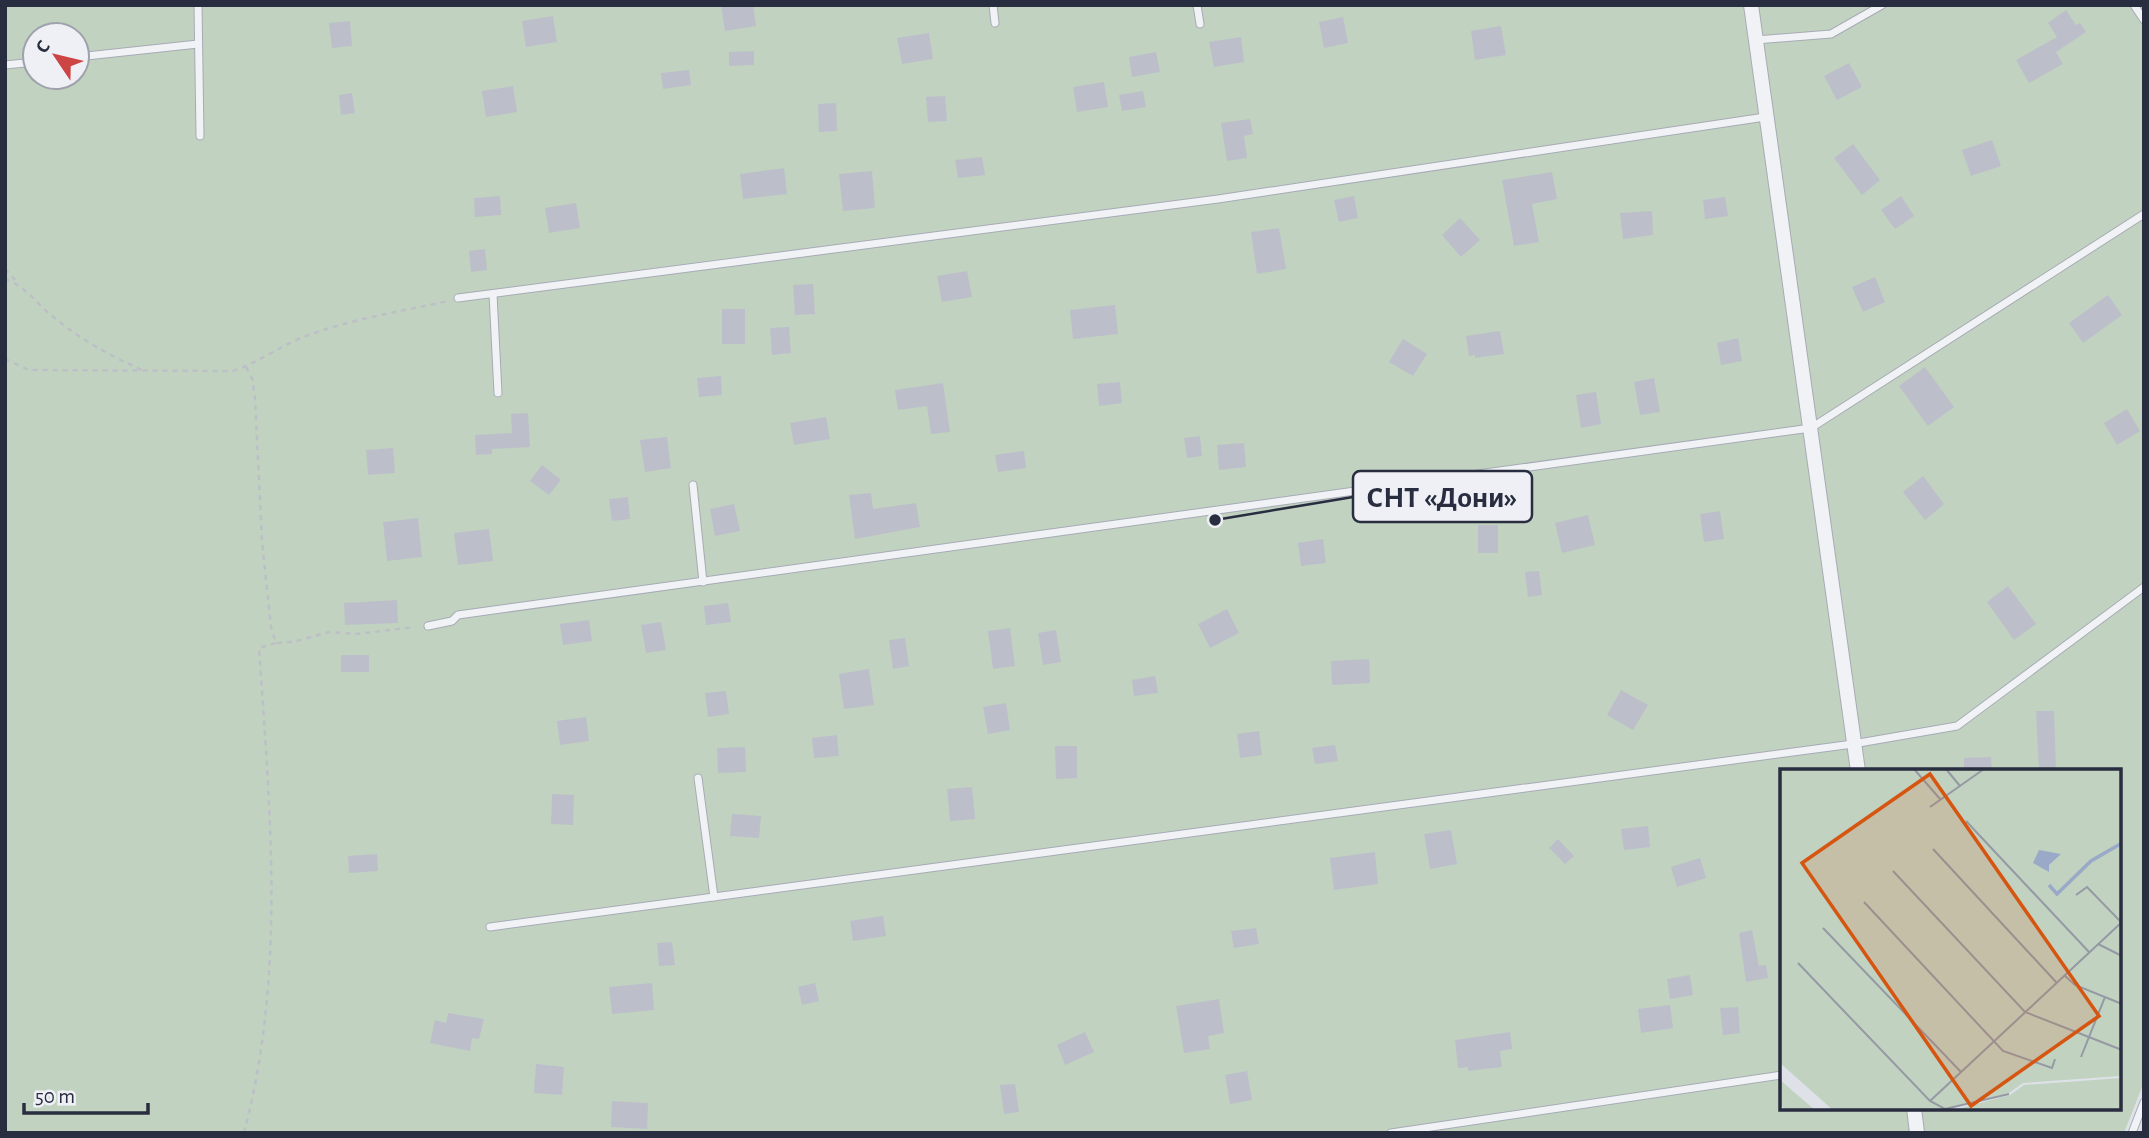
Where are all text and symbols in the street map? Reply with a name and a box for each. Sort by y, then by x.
north arrow [21,21,91,91]
text: С [33,37,54,57]
callout: СНТ «Дони» [1353,471,1532,522]
text: СНТ «Дони» [1367,483,1517,513]
inset map [1780,769,2121,1110]
scale bar [24,1072,149,1116]
text: 50 m [35,1086,75,1107]

